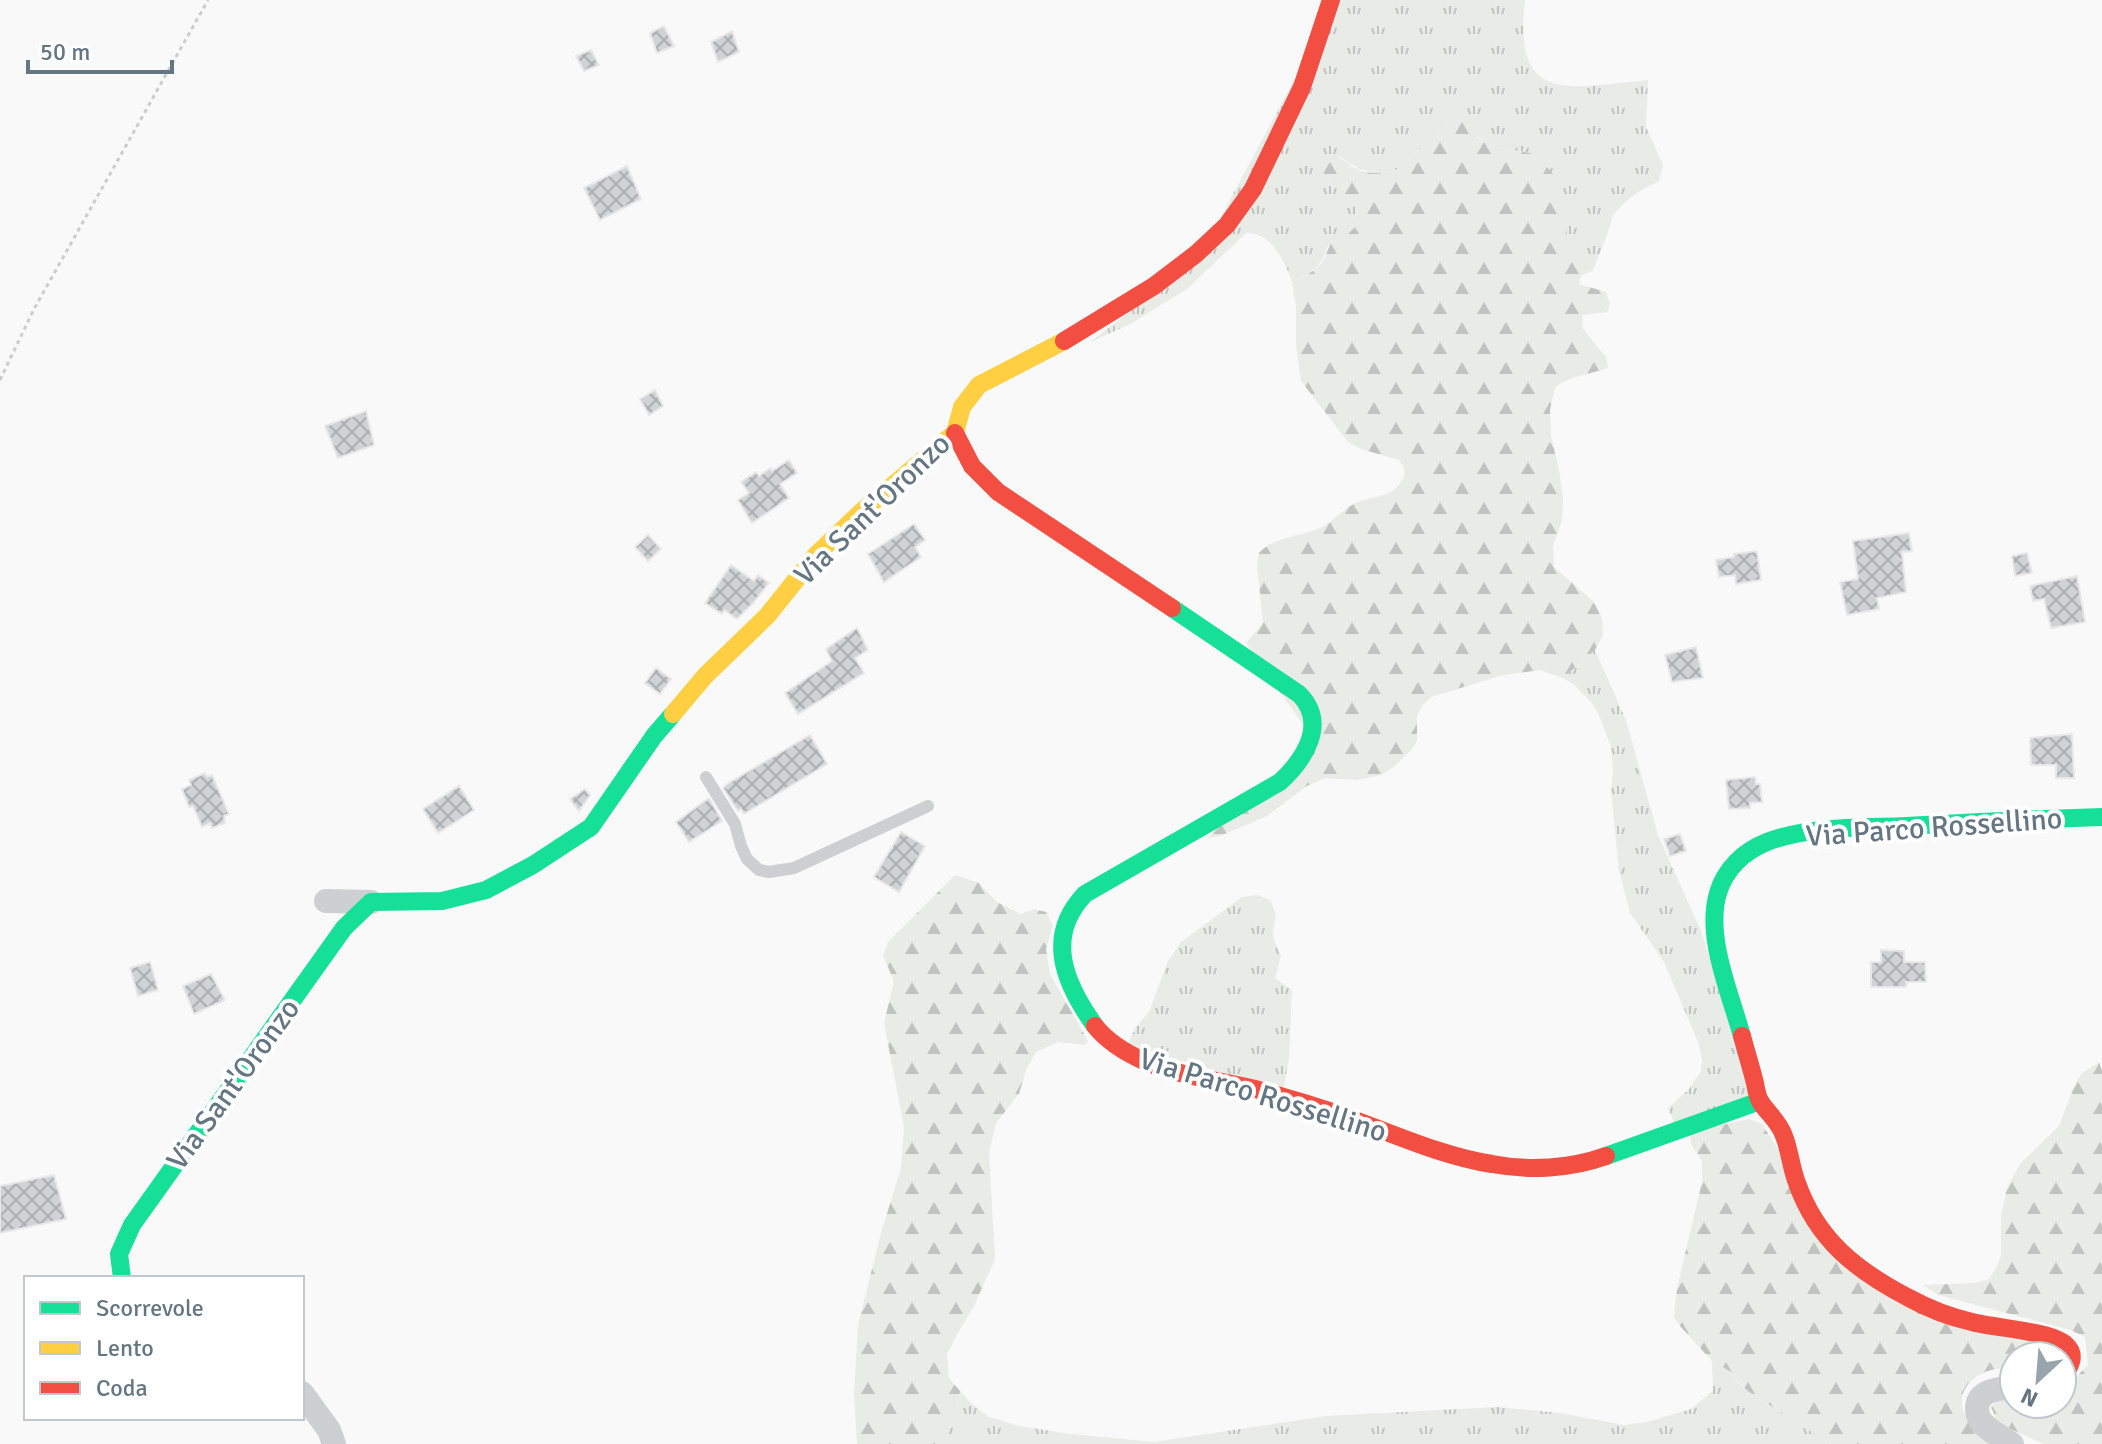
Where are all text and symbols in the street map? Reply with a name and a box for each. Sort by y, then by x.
scale bar [28,24,172,74]
text: 50 m [40,37,90,67]
street label: Via Sant'Oronzo [787,426,958,593]
street label: Via Parco Rossellino [1804,800,2064,855]
street label: Via Sant'Oronzo [159,991,308,1177]
street label: Via Parco Rossellino [1135,1040,1391,1151]
legend [24,1276,304,1420]
text: Scorrevole [96,1293,204,1323]
text: Lento [96,1333,154,1363]
north arrow [1998,1340,2078,1420]
text: Coda [96,1373,148,1403]
text: N [2017,1382,2042,1413]

